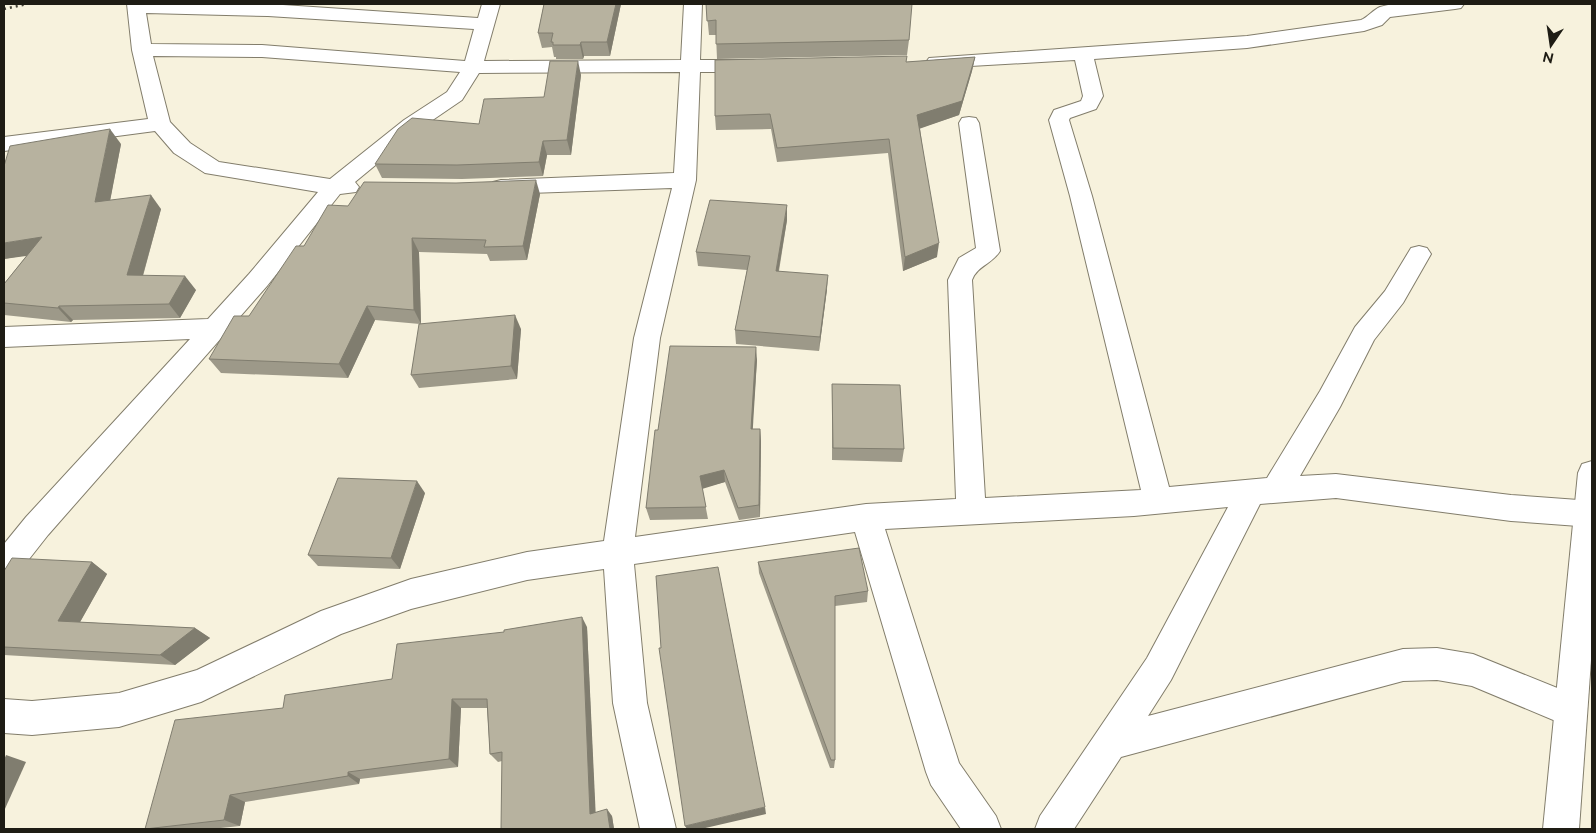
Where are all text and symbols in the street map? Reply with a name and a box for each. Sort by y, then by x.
north arrow [1526,20,1576,70]
text: N [1541,49,1555,67]

